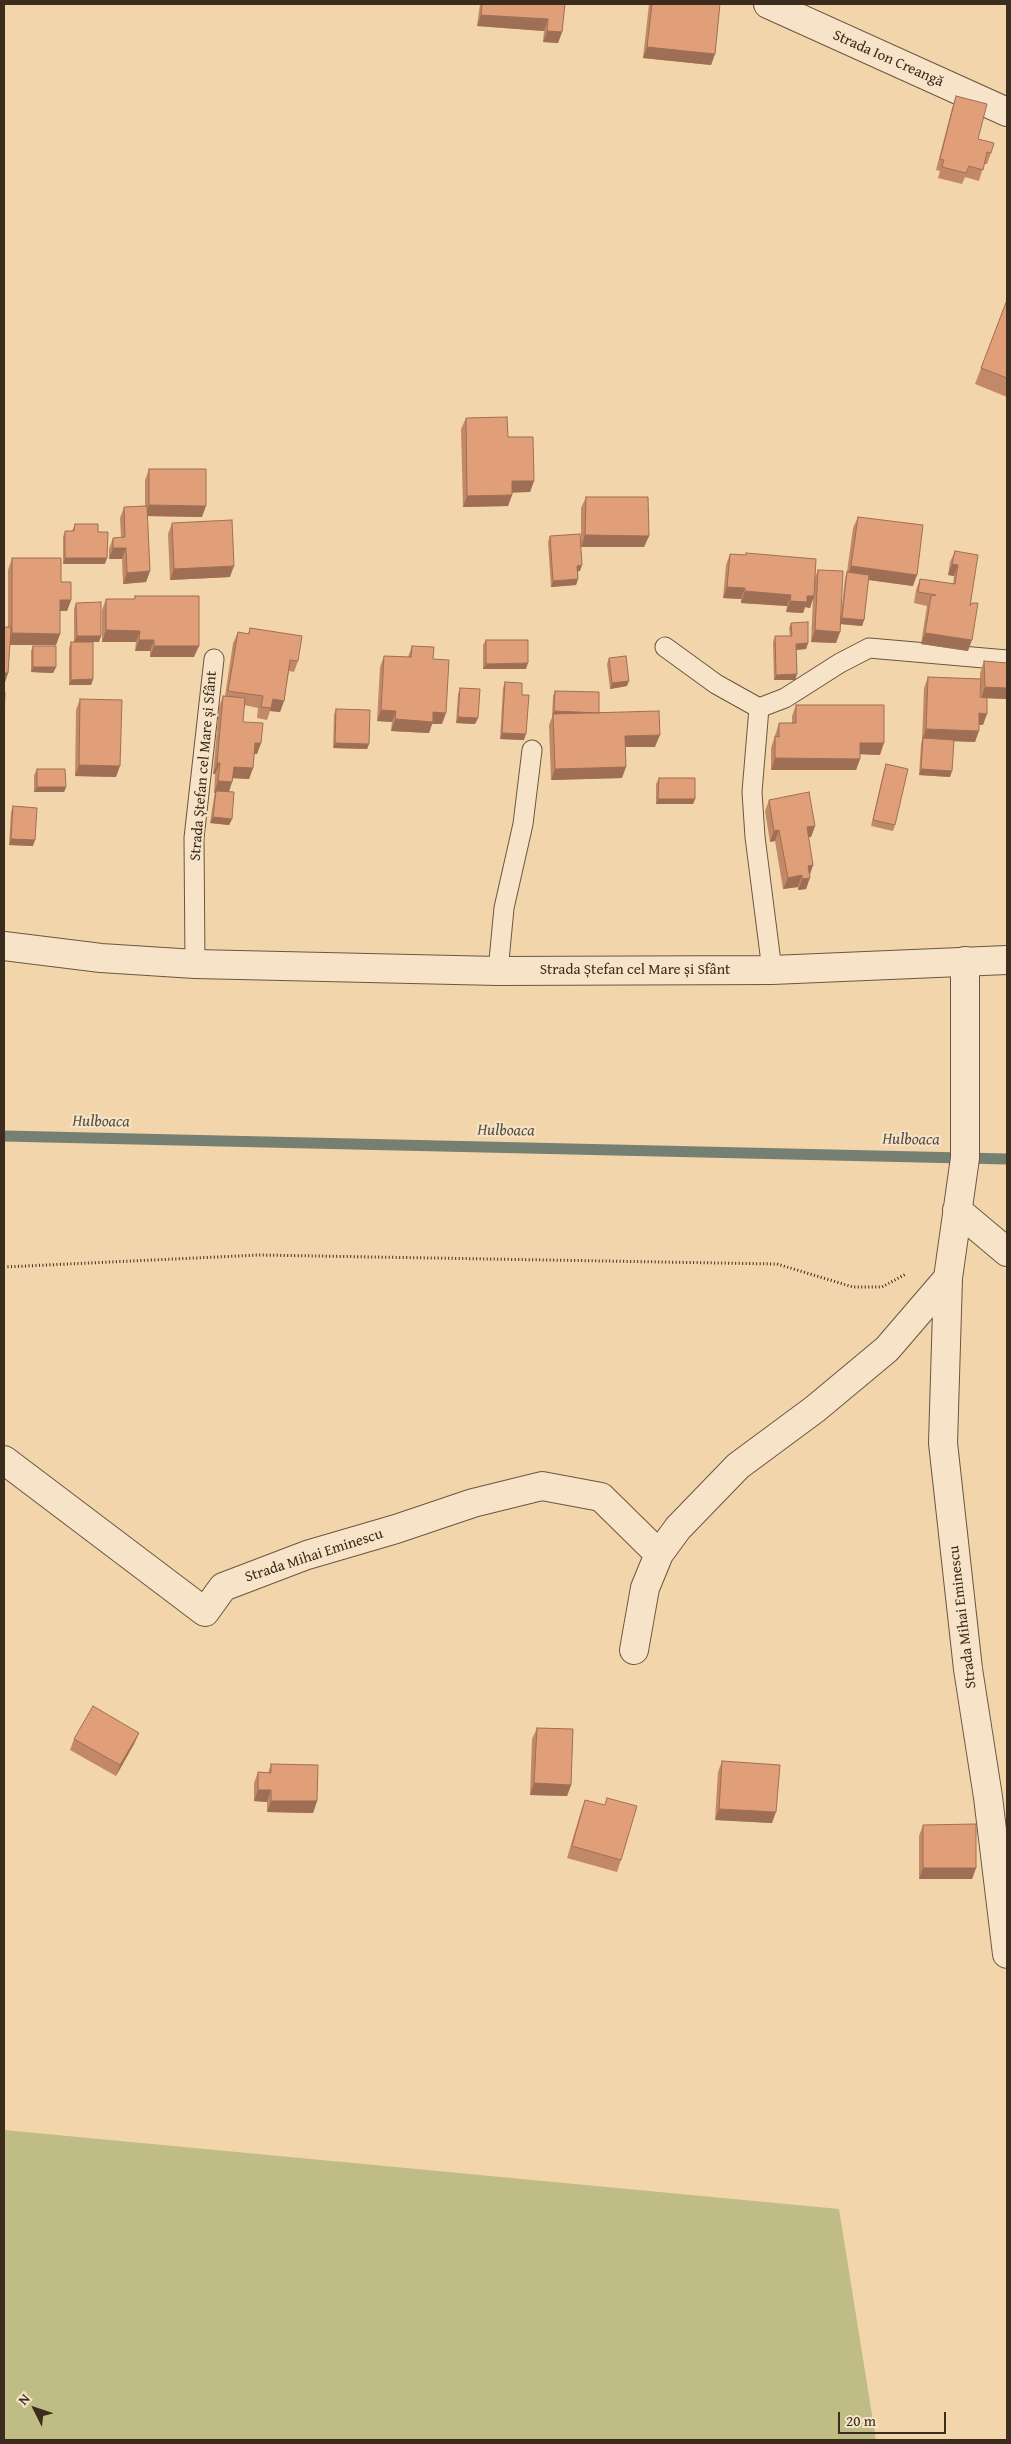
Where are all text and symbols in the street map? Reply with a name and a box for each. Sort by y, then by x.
street label: Strada Ion Creangă [830,27,946,91]
street label: Strada Ștefan cel Mare și Sfânt [187,670,221,862]
street label: Strada Ștefan cel Mare și Sfânt [540,961,730,979]
water label: Hulboaca [72,1112,130,1132]
water label: Hulboaca [477,1121,535,1141]
water label: Hulboaca [882,1130,940,1150]
street label: Strada Mihai Eminescu [243,1525,385,1587]
street label: Strada Mihai Eminescu [945,1544,981,1690]
north arrow [10,2384,60,2434]
text: N [13,2389,34,2409]
scale bar [841,2402,948,2434]
text: 20 m [846,2410,876,2431]

